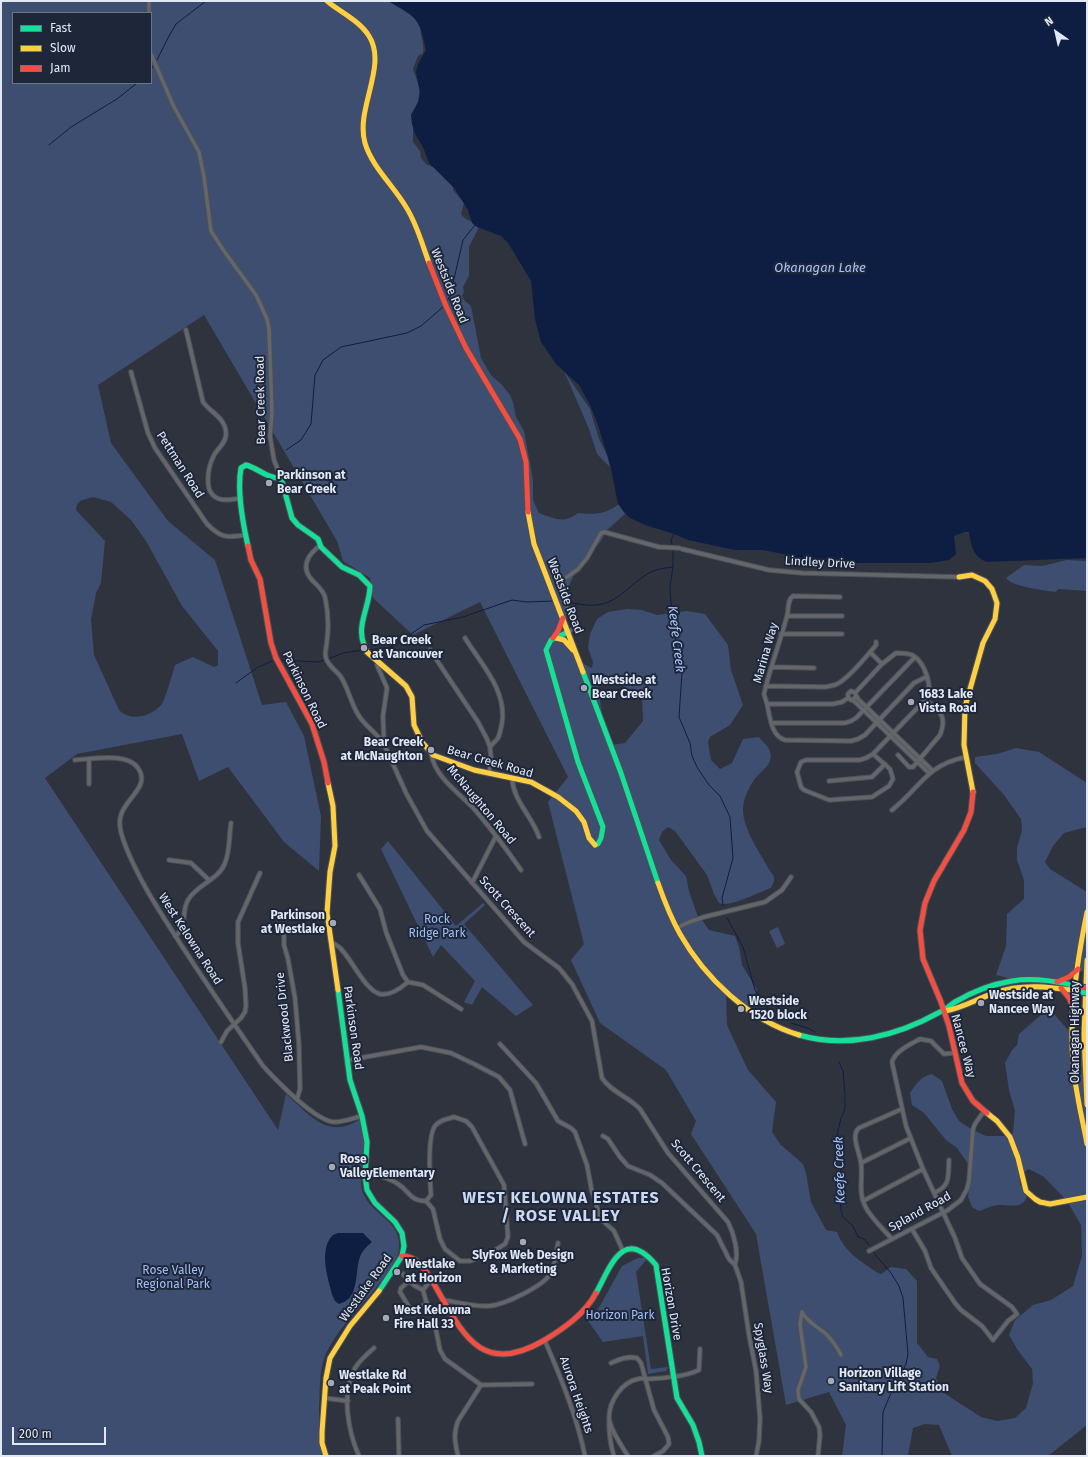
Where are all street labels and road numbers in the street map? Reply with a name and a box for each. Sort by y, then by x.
street label: Westside Road [427,246,471,326]
street label: Bear Creek Road [253,355,269,445]
street label: Pettman Road [153,429,207,501]
street label: Lindley Drive [784,554,856,572]
street label: Westside Road [544,556,586,636]
street label: Marina Way [750,621,782,685]
street label: Parkinson Road [279,649,329,731]
street label: Bear Creek Road [445,743,535,781]
street label: McNaughton Road [444,762,518,848]
street label: Scott Crescent [476,873,538,941]
street label: West Kelowna Road [155,890,225,988]
street label: Blackwood Drive [273,971,297,1063]
street label: Okanagan Highway [1069,981,1083,1083]
street label: Parkinson Road [340,985,366,1071]
street label: Nancee Way [948,1013,978,1079]
street label: Scott Crescent [668,1137,728,1205]
street label: Spland Road [886,1189,954,1235]
street label: Westlake Road [337,1252,395,1324]
street label: Horizon Drive [658,1266,684,1342]
street label: Spyglass Way [750,1321,776,1395]
street label: Aurora Heights [556,1355,596,1435]

